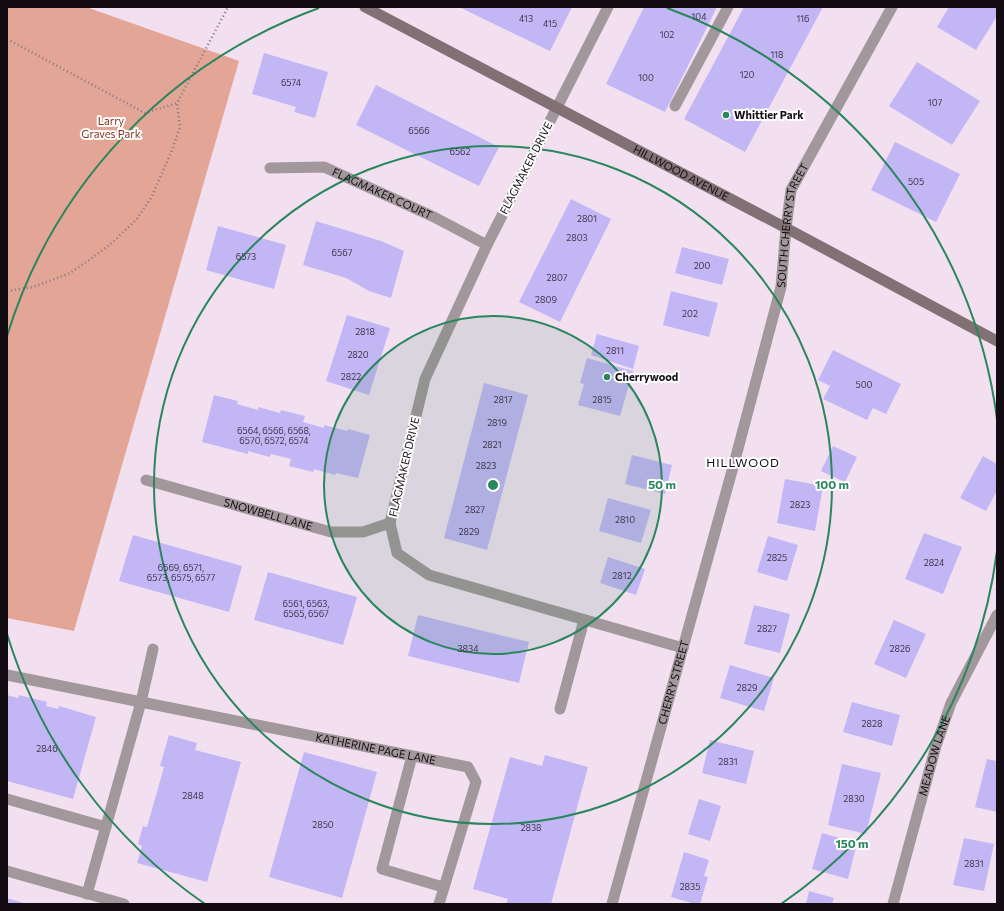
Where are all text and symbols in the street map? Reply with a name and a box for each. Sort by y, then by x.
house number: 104 [691,11,707,22]
house number: 413 [519,13,533,24]
house number: 116 [796,13,810,24]
house number: 415 [543,18,557,29]
house number: 102 [660,29,674,40]
house number: 118 [770,49,784,60]
house number: 120 [740,69,754,80]
house number: 100 [638,72,654,83]
house number: 6574 [281,77,302,88]
house number: 107 [928,97,942,108]
place label: Whittier Park [734,108,804,121]
marker: Whittier Park [721,110,731,120]
park label: Larry Graves Park [81,114,141,140]
street label: FLAGMAKER DRIVE [497,119,555,216]
house number: 6566 [408,125,430,136]
street label: HILLWOOD AVENUE [631,142,731,203]
house number: 6562 [449,146,471,157]
street label: SOUTH CHERRY STREET [774,161,811,288]
street label: FLAGMAKER COURT [330,165,434,221]
house number: 505 [908,176,924,187]
house number: 2801 [577,213,597,224]
house number: 2803 [566,232,588,243]
house number: 6567 [332,247,353,258]
house number: 6573 [236,251,256,262]
house number: 200 [694,260,710,271]
house number: 2807 [546,272,568,283]
house number: 2809 [535,294,557,305]
house number: 202 [682,308,698,319]
house number: 2818 [355,326,375,337]
house number: 2811 [606,345,624,356]
house number: 2820 [347,349,369,360]
place label: Cherrywood [615,370,678,383]
house number: 2822 [341,371,361,382]
marker: Cherrywood [602,372,612,382]
house number: 500 [856,379,873,390]
house number: 2817 [493,394,513,405]
house number: 2815 [592,394,612,405]
street label: FLAGMAKER DRIVE [386,416,421,518]
house number: 2819 [487,417,507,428]
house number: 6564, 6566, 6568, 6570, 6572, 6574 [237,425,311,446]
house number: 2821 [482,439,502,450]
district label: HILLWOOD [706,455,780,469]
house number: 2823 [476,460,496,471]
text: 50 m [648,477,676,491]
text: 100 m [815,477,849,491]
centre of rings [486,478,500,492]
street label: SNOWBELL LANE [222,495,314,533]
house number: 2823 [790,499,810,510]
house number: 2827 [465,504,485,515]
house number: 2810 [615,514,635,525]
house number: 2829 [459,526,479,537]
house number: 2825 [767,552,787,563]
house number: 2824 [924,557,945,568]
house number: 6569, 6571, 6573, 6575, 6577 [147,562,215,583]
house number: 2812 [612,570,632,581]
house number: 6561, 6563, 6565, 6567 [283,598,329,619]
house number: 2827 [757,623,777,634]
street label: CHERRY STREET [655,639,691,726]
house number: 3834 [457,643,479,654]
house number: 2826 [890,643,910,654]
house number: 2829 [737,682,757,693]
street label: MEADOW LANE [916,713,952,797]
house number: 2828 [862,718,882,729]
street label: KATHERINE PAGE LANE [315,730,437,766]
house number: 2846 [36,743,58,754]
house number: 2831 [718,756,738,767]
house number: 2848 [182,790,204,801]
house number: 2830 [843,793,865,804]
house number: 2850 [312,819,334,830]
house number: 2838 [520,822,542,833]
text: 150 m [835,836,869,850]
house number: 2831 [964,858,984,869]
house number: 2835 [680,881,700,892]

